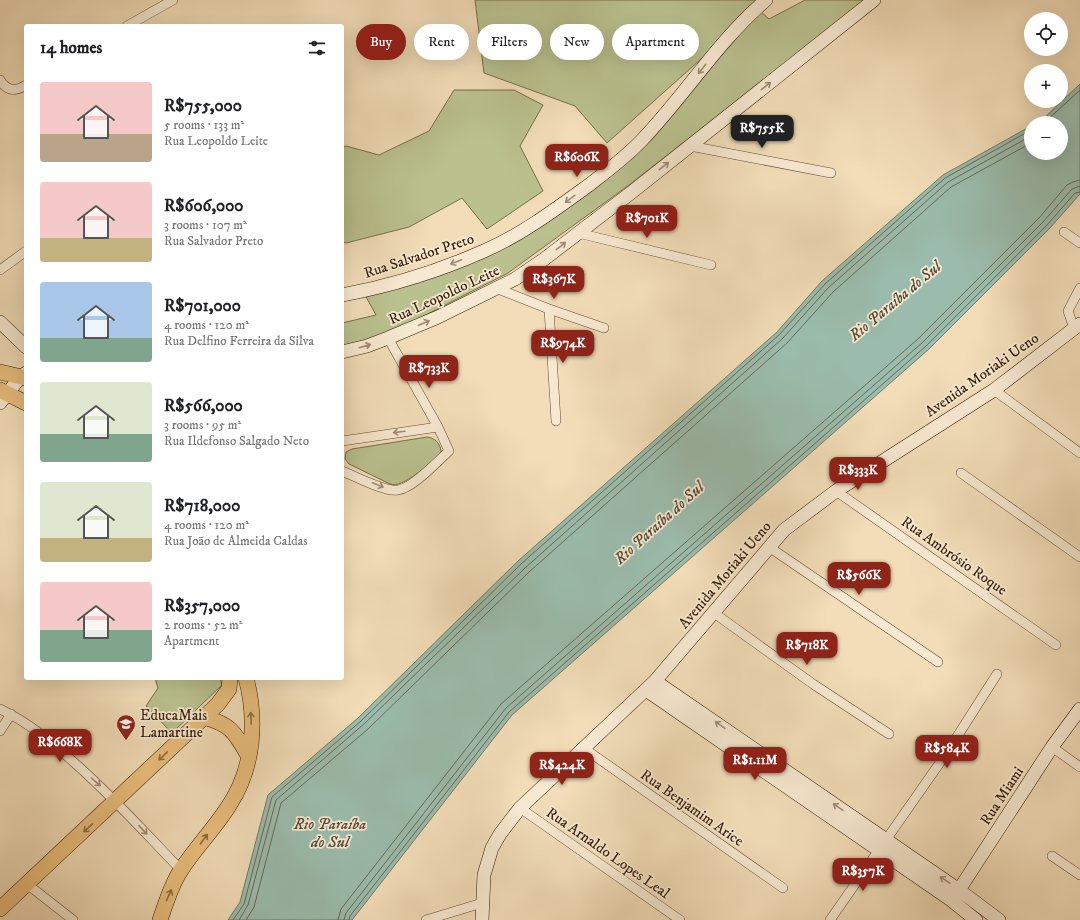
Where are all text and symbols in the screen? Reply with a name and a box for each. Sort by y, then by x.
map controls [1024,12,1068,160]
button: locate [1024,12,1068,56]
chip: Buy [356,24,406,60]
chip: Rent [414,24,469,60]
chip: Filters [477,24,542,60]
chip: New [550,24,604,60]
chip: Apartment [612,24,699,60]
text: 14 homes [40,37,102,59]
icon: filters [306,37,328,59]
one-way arrow [698,64,706,75]
button: + [1024,64,1068,108]
one-way arrow [761,82,772,90]
text: R$755,000 [164,95,242,117]
icon: home [72,98,120,146]
pin: R$755K [729,115,795,149]
button: − [1024,116,1068,160]
text: 5 rooms · 133 m² [164,117,244,133]
text: R$755K [740,120,784,136]
text: Rua Leopoldo Leite [164,133,268,149]
pin: R$606K [544,144,610,178]
text: R$606K [554,149,600,165]
one-way arrow [659,162,670,171]
text: R$606,000 [164,195,243,217]
one-way arrow [565,195,576,203]
icon: home [72,198,120,246]
pin: R$701K [614,205,680,239]
text: R$701K [625,210,669,226]
text: 3 rooms · 107 m² [164,217,247,233]
street label: Rua Salvador Preto [362,229,476,283]
text: Rua Salvador Preto [164,233,263,249]
one-way arrow [556,242,567,250]
water label: Rio Paraíba do Sul [844,256,947,346]
one-way arrow [451,258,463,266]
street label: Rua Leopoldo Leite [386,261,502,329]
pin: R$367K [521,266,587,300]
text: R$367K [532,271,576,287]
text: R$701,000 [164,295,241,317]
icon: home [72,298,120,346]
text: 4 rooms · 120 m² [164,317,249,333]
one-way arrow [418,319,430,326]
street label: Avenida Moriaki Ueno [921,329,1043,421]
pin: R$974K [530,330,596,364]
text: Rua Delfino Ferreira da Silva [164,333,314,349]
text: R$974K [540,335,586,351]
one-way arrow [359,342,372,349]
pin: R$733K [396,355,462,389]
text: R$733K [408,360,450,376]
text: R$566,000 [164,395,243,417]
icon: home [72,398,120,446]
text: 3 rooms · 95 m² [164,417,241,433]
one-way arrow [393,428,406,436]
text: Rua Ildefonso Salgado Neto [164,433,309,449]
pin: R$333K [825,457,891,491]
text: R$333K [838,462,878,478]
water label: Rio Paraíba do Sul [609,476,709,569]
one-way arrow [372,482,384,490]
text: R$718,000 [164,495,240,517]
icon: home [72,498,120,546]
street label: Rua Ambrósio Roque [897,512,1011,600]
text: 4 rooms · 120 m² [164,517,249,533]
street label: Avenida Moriaki Ueno [675,517,775,633]
text: Rua João de Almeida Caldas [164,533,308,549]
pin: R$566K [826,562,892,596]
text: R$566K [837,567,881,583]
text: R$357,000 [164,595,240,617]
icon: home [72,598,120,646]
text: 2 rooms · 52 m² [164,617,243,633]
pin: R$718K [774,632,840,666]
text: Apartment [164,633,219,649]
text: R$718K [786,637,829,653]
place label: EducaMais Lamartine [140,706,207,742]
one-way arrow [248,712,255,725]
school or university icon: EducaMais Lamartine [115,713,137,741]
one-way arrow [714,721,725,729]
pin: R$668K [27,729,93,763]
text: R$668K [38,734,82,750]
pin: R$584K [914,735,980,769]
text: R$584K [924,740,970,756]
pin: R$1.11M [718,747,792,781]
one-way arrow [158,751,168,761]
pin: R$424K [529,752,595,786]
text: R$1.11M [732,752,778,768]
text: R$424K [539,757,585,773]
street label: Rua Miami [976,763,1028,829]
street label: Rua Benjamim Arice [637,765,747,851]
one-way arrow [90,777,100,786]
street label: Rua Arnaldo Lopes Leal [542,803,674,903]
one-way arrow [833,803,844,811]
water label: Rio Paraíba do Sul [293,814,366,852]
one-way arrow [83,823,93,833]
one-way arrow [138,825,148,835]
one-way arrow [200,834,208,845]
pin: R$357K [830,858,896,892]
text: R$357K [841,863,885,879]
one-way arrow [940,876,951,884]
one-way arrow [166,889,173,901]

